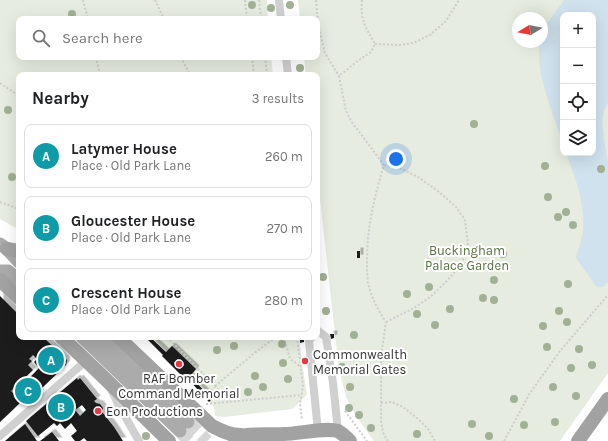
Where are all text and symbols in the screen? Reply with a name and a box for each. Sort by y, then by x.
north arrow [512,12,548,48]
map controls [560,12,596,156]
button: + [560,12,596,48]
search box [16,16,320,60]
icon: search [30,27,52,49]
text: Search here [62,29,143,47]
button: − [560,48,596,84]
button: locate [560,84,596,120]
text: Nearby [32,88,89,108]
text: 3 results [252,91,304,106]
button: layers [560,120,596,156]
text: Latymer House [71,140,177,158]
text: A [42,149,50,164]
text: 260 m [265,149,303,164]
your location [386,149,406,169]
text: Place · Old Park Lane [71,158,191,173]
text: Gloucester House [71,212,195,230]
text: B [42,221,50,236]
text: 270 m [266,221,303,236]
text: Place · Old Park Lane [71,230,191,245]
park label: Buckingham Palace Garden [425,243,509,273]
text: Crescent House [71,284,182,302]
text: C [42,293,50,308]
text: 280 m [265,293,303,308]
text: Place · Old Park Lane [71,302,191,317]
pin: A [38,345,64,375]
place label: Commonwealth Memorial Gates [313,347,407,377]
marker: Commonwealth Memorial Gates [300,356,310,366]
marker: RAF Bomber Command Memorial [174,359,184,369]
place label: RAF Bomber Command Memorial [118,371,240,401]
pin: C [15,376,41,406]
pin: B [48,392,74,422]
place label: Eon Productions [106,404,203,419]
marker: Eon Productions [93,406,103,416]

